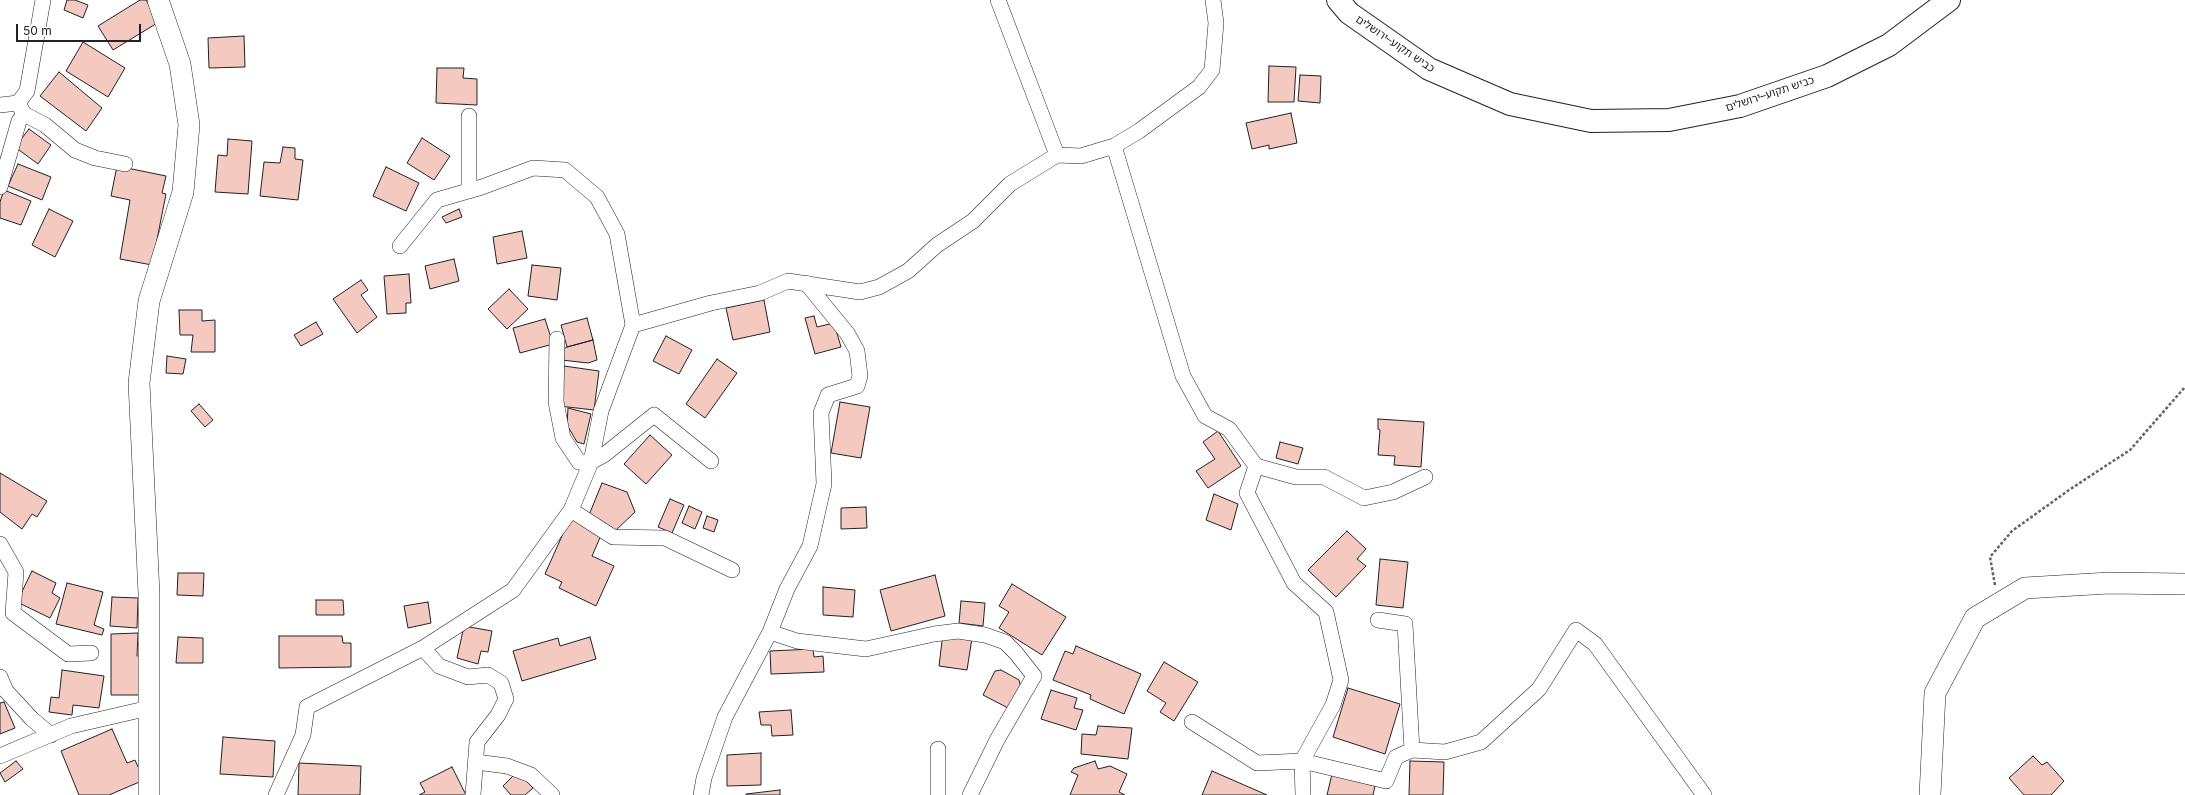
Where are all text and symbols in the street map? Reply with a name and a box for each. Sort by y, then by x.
street label: כביש תקוע–ירושלים [1353,13,1437,75]
scale bar [18,16,143,42]
text: 50 m [23,23,52,38]
street label: כביש תקוע–ירושלים [1724,73,1816,115]

